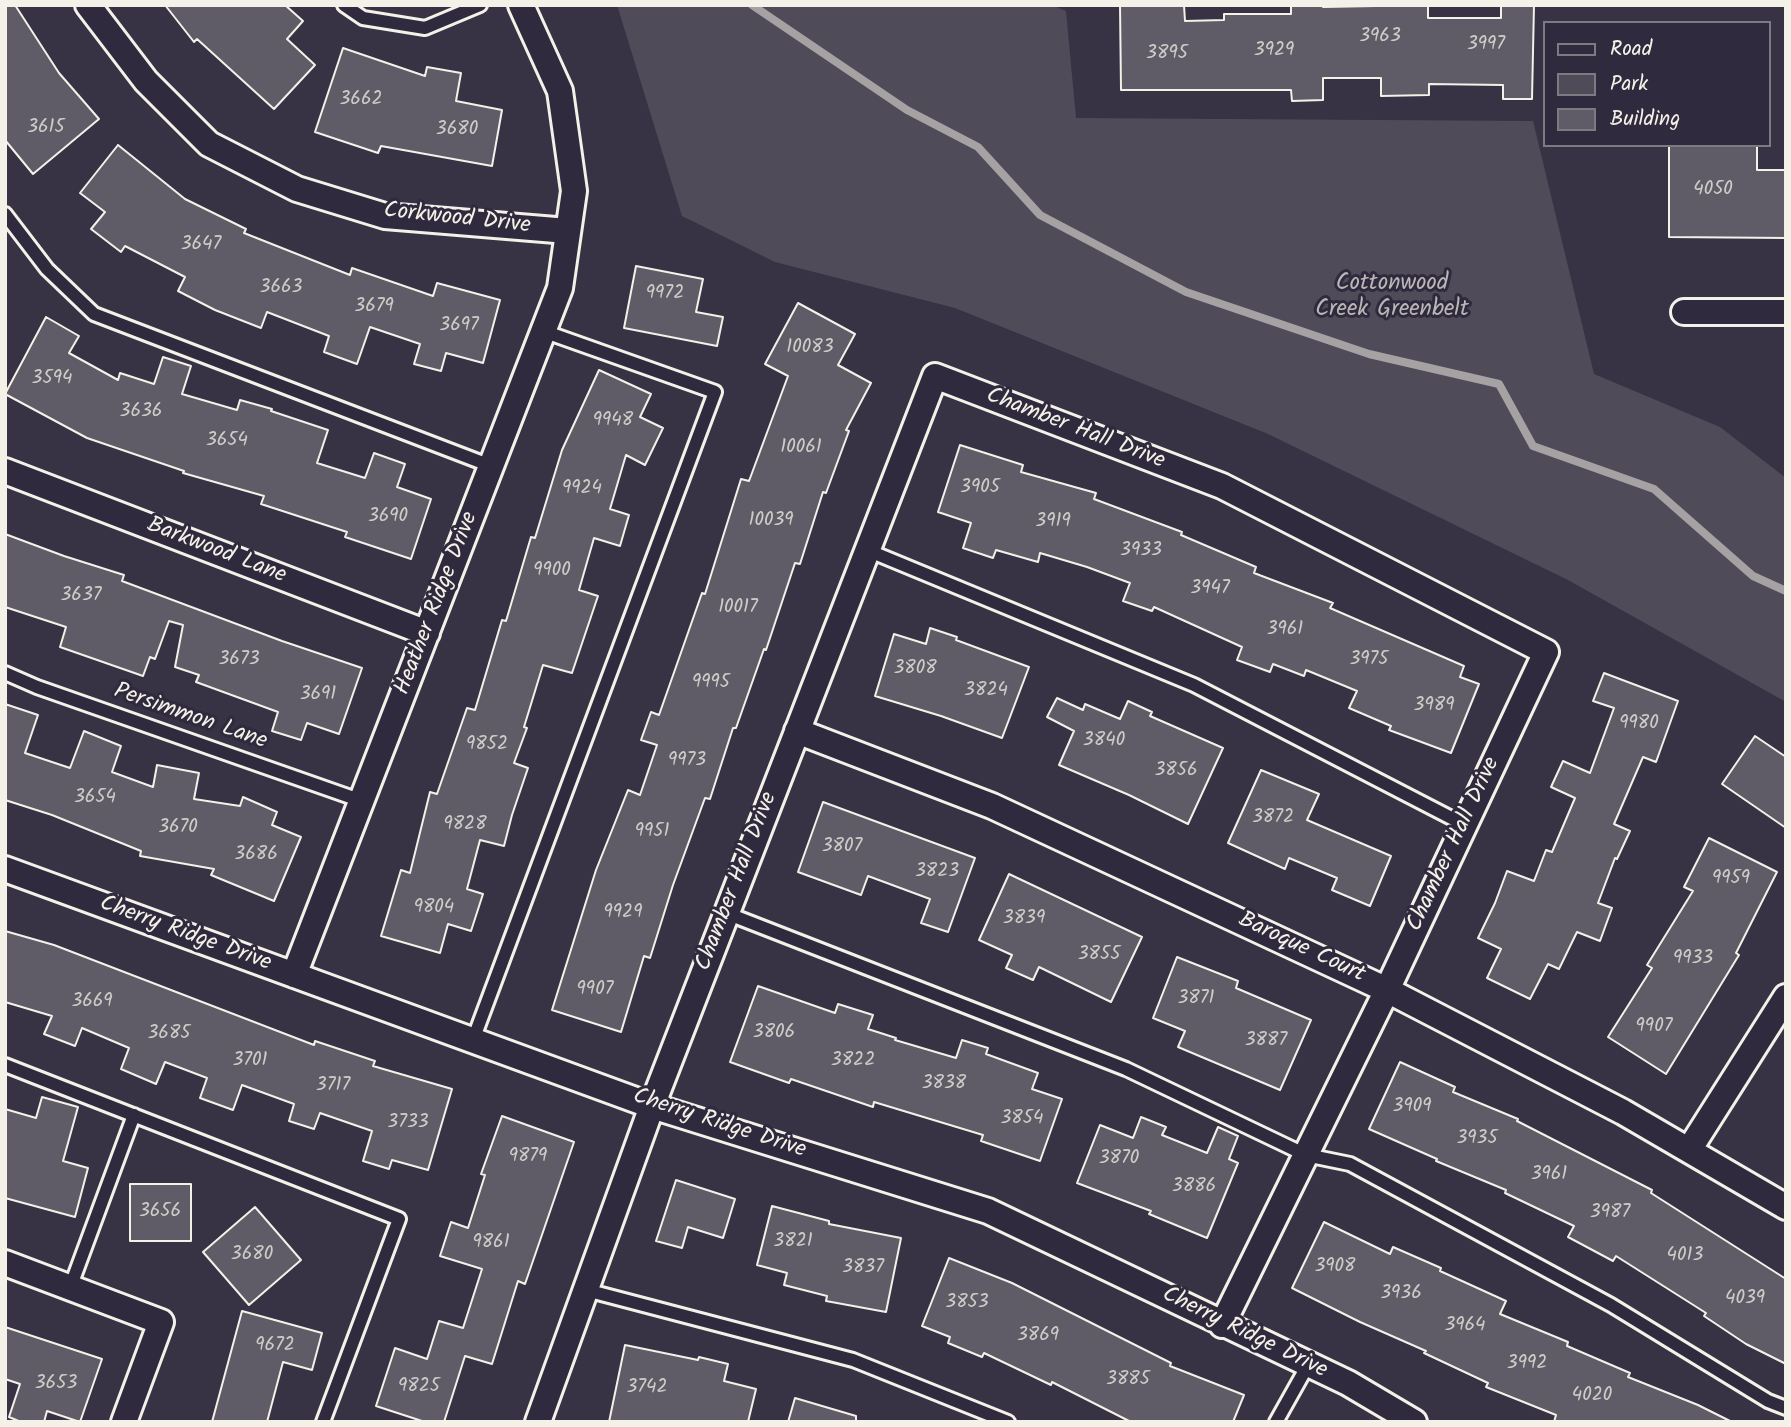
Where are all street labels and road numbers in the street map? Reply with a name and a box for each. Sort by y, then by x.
street label: Corkwood Drive [382,199,532,241]
street label: Chamber Hall Drive [982,383,1168,477]
street label: Heather Ridge Drive [390,509,486,699]
street label: Barkwood Lane [143,513,289,591]
street label: Persimmon Lane [110,679,270,757]
street label: Chamber Hall Drive [1403,753,1507,937]
street label: Chamber Hall Drive [691,789,785,975]
street label: Cherry Ridge Drive [95,891,275,979]
street label: Baroque Court [1233,908,1369,990]
street label: Cherry Ridge Drive [629,1084,809,1166]
street label: Cherry Ridge Drive [1157,1282,1331,1386]

